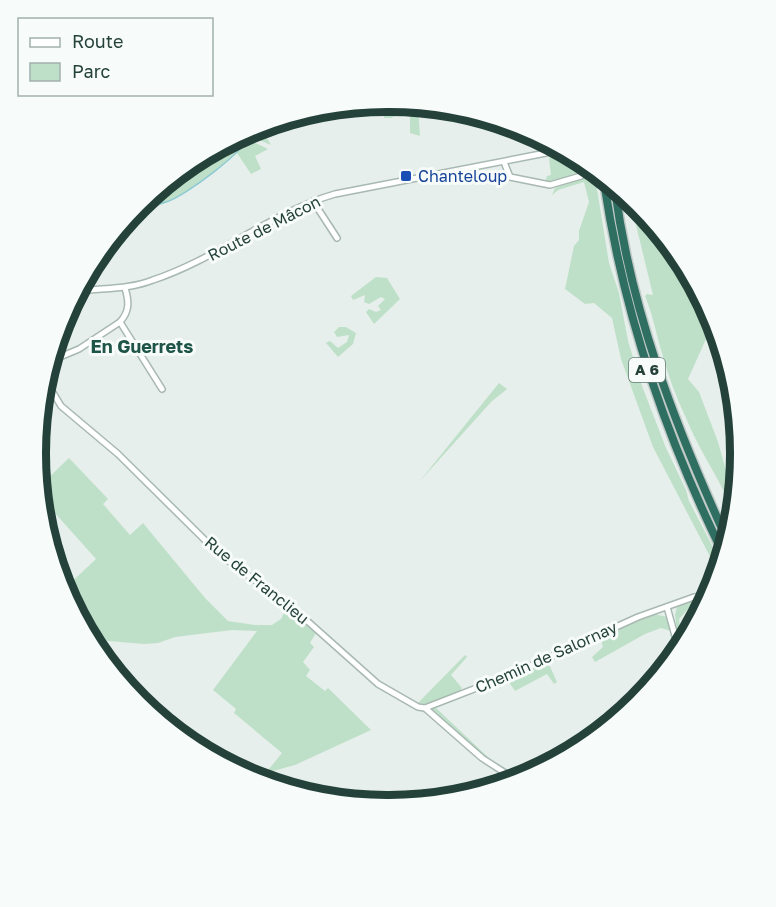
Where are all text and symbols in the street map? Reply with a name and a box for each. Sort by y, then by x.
legend [18,18,213,96]
text: Route [72,30,123,52]
text: Parc [72,60,111,82]
place label: Chanteloup [418,166,507,186]
marker: Chanteloup [399,169,413,183]
street label: Route de Mâcon [204,191,324,265]
district label: En Guerrets [91,335,193,357]
road number: A 6 [629,358,665,382]
street label: Rue de Franclieu [201,532,313,628]
street label: Chemin de Salornay [472,617,620,697]

